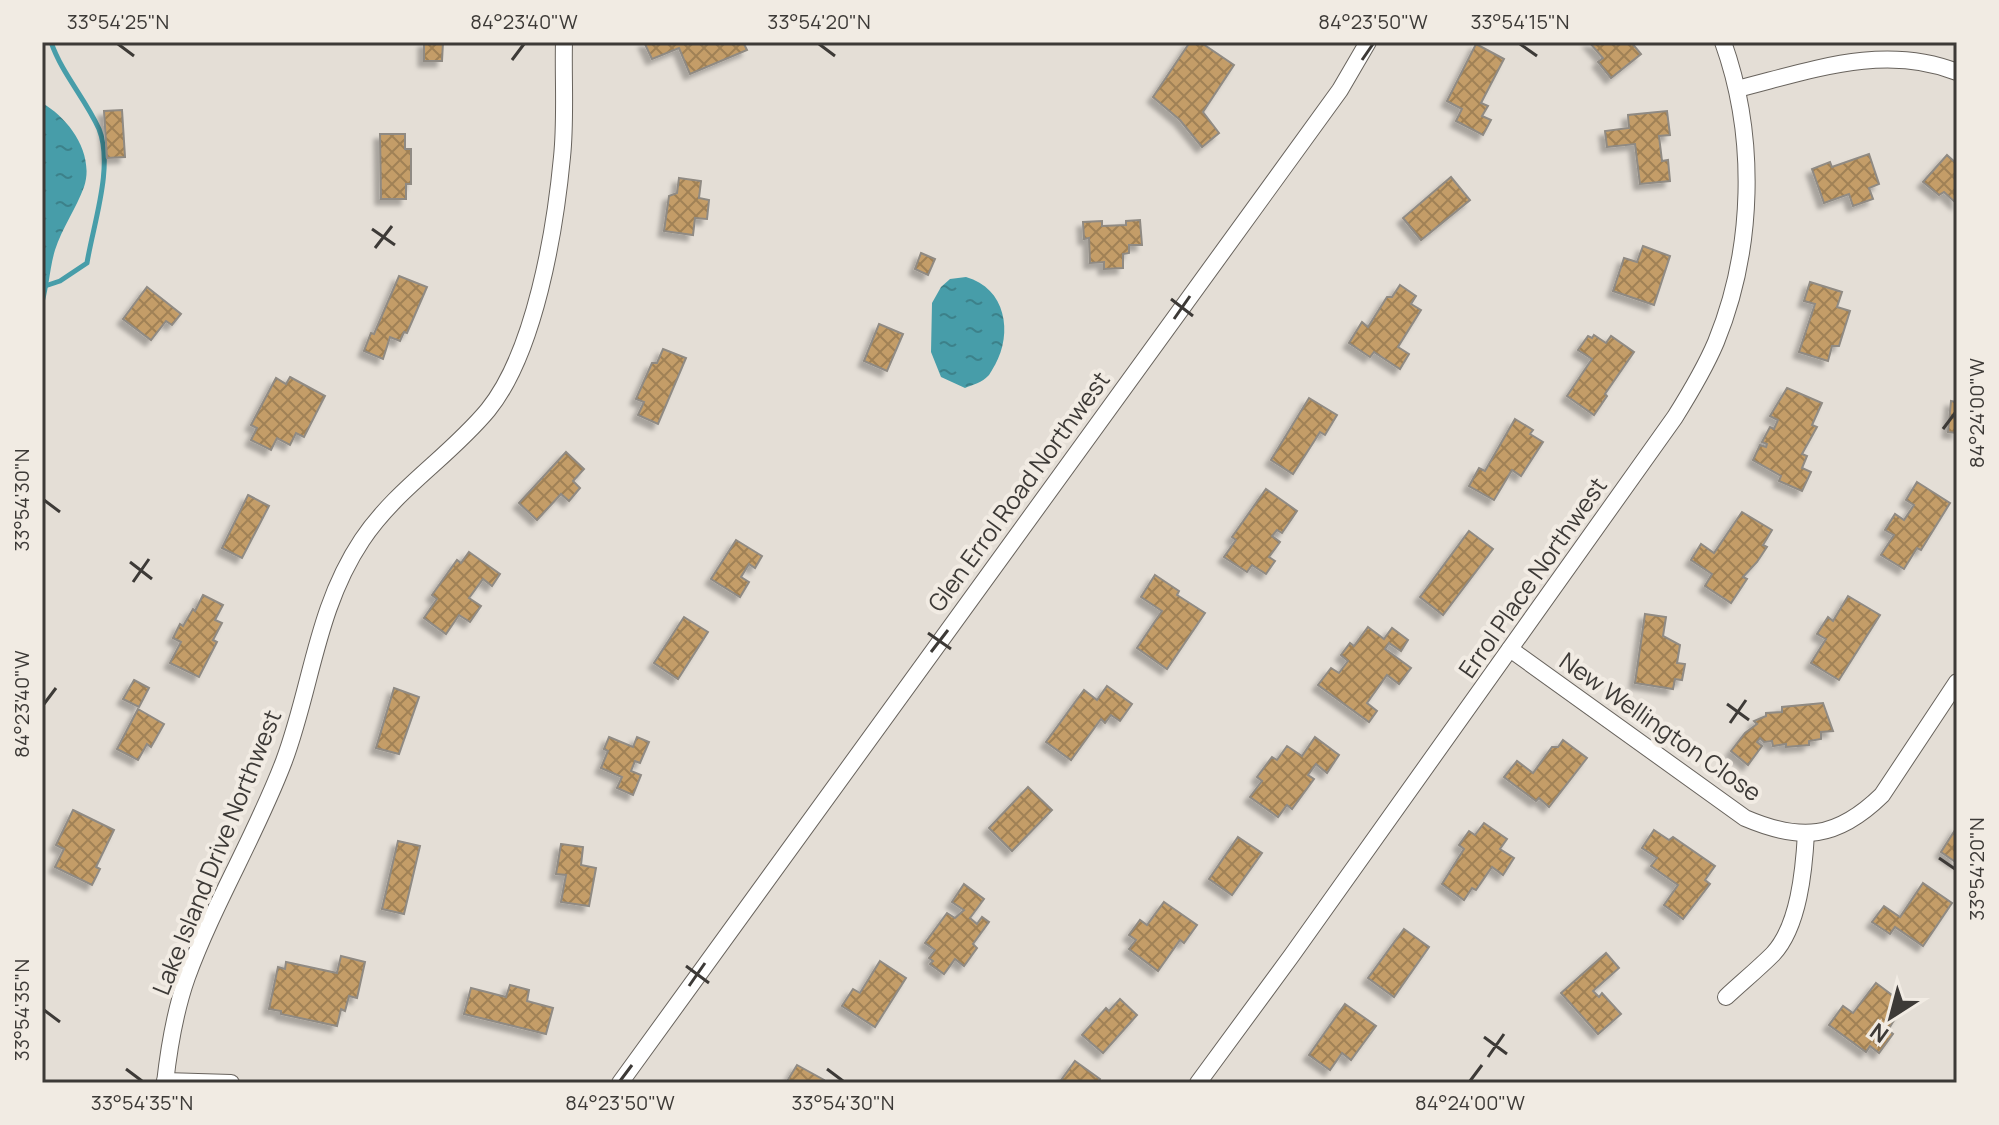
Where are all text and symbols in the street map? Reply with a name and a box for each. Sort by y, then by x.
text: 33°54'25"N [67,8,169,35]
text: 84°23'40"W [470,8,578,35]
text: 33°54'20"N [767,8,871,35]
text: 84°23'50"W [1318,8,1428,35]
text: 33°54'15"N [1470,8,1570,35]
text: 84°24'00"W [1963,358,1990,468]
street label: Glen Errol Road Northwest [920,364,1116,618]
text: 33°54'30"N [8,449,35,551]
street label: Errol Place Northwest [1450,470,1614,684]
street label: New Wellington Close [1553,644,1769,808]
text: 84°23'40"W [8,650,35,758]
street label: Lake Island Drive Northwest [144,705,288,999]
text: 33°54'20"N [1963,817,1990,921]
text: 33°54'35"N [8,959,35,1061]
north arrow [1851,977,1931,1057]
text: N [1864,1016,1894,1050]
text: 33°54'35"N [91,1089,193,1116]
text: 84°23'50"W [565,1089,675,1116]
text: 33°54'30"N [792,1089,894,1116]
text: 84°24'00"W [1415,1089,1525,1116]

